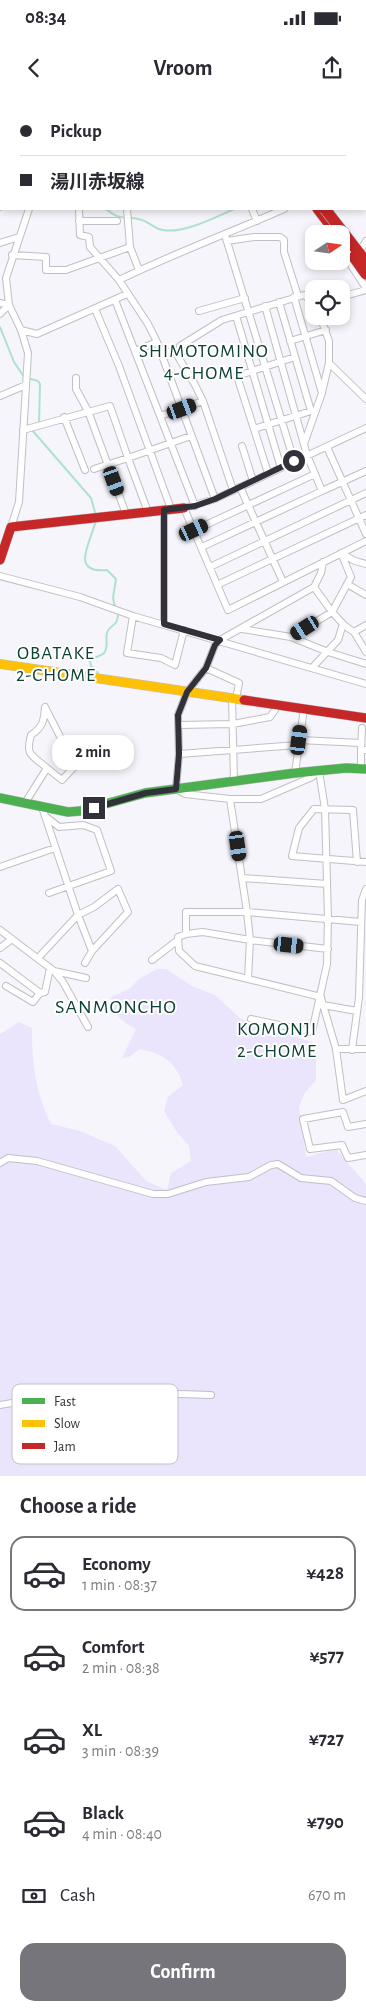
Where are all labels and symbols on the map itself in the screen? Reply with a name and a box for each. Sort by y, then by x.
north arrow [305,225,350,270]
district label: SHIMOTOMINO 4-CHOME [139,342,269,383]
car [165,397,198,421]
route start [283,450,305,472]
car [101,464,126,498]
car [177,517,210,543]
car [288,614,321,642]
district label: OBATAKE 2-CHOME [16,644,96,685]
car [289,724,308,756]
callout: 2 min [53,736,135,770]
route end [83,797,105,819]
car [228,830,247,862]
car [273,936,304,954]
district label: SANMONCHO [55,997,177,1017]
district label: KOMONJI 2-CHOME [237,1020,317,1061]
legend [12,1384,178,1464]
text: Fast [54,1395,76,1409]
text: Slow [54,1417,81,1431]
text: Jam [54,1440,76,1454]

